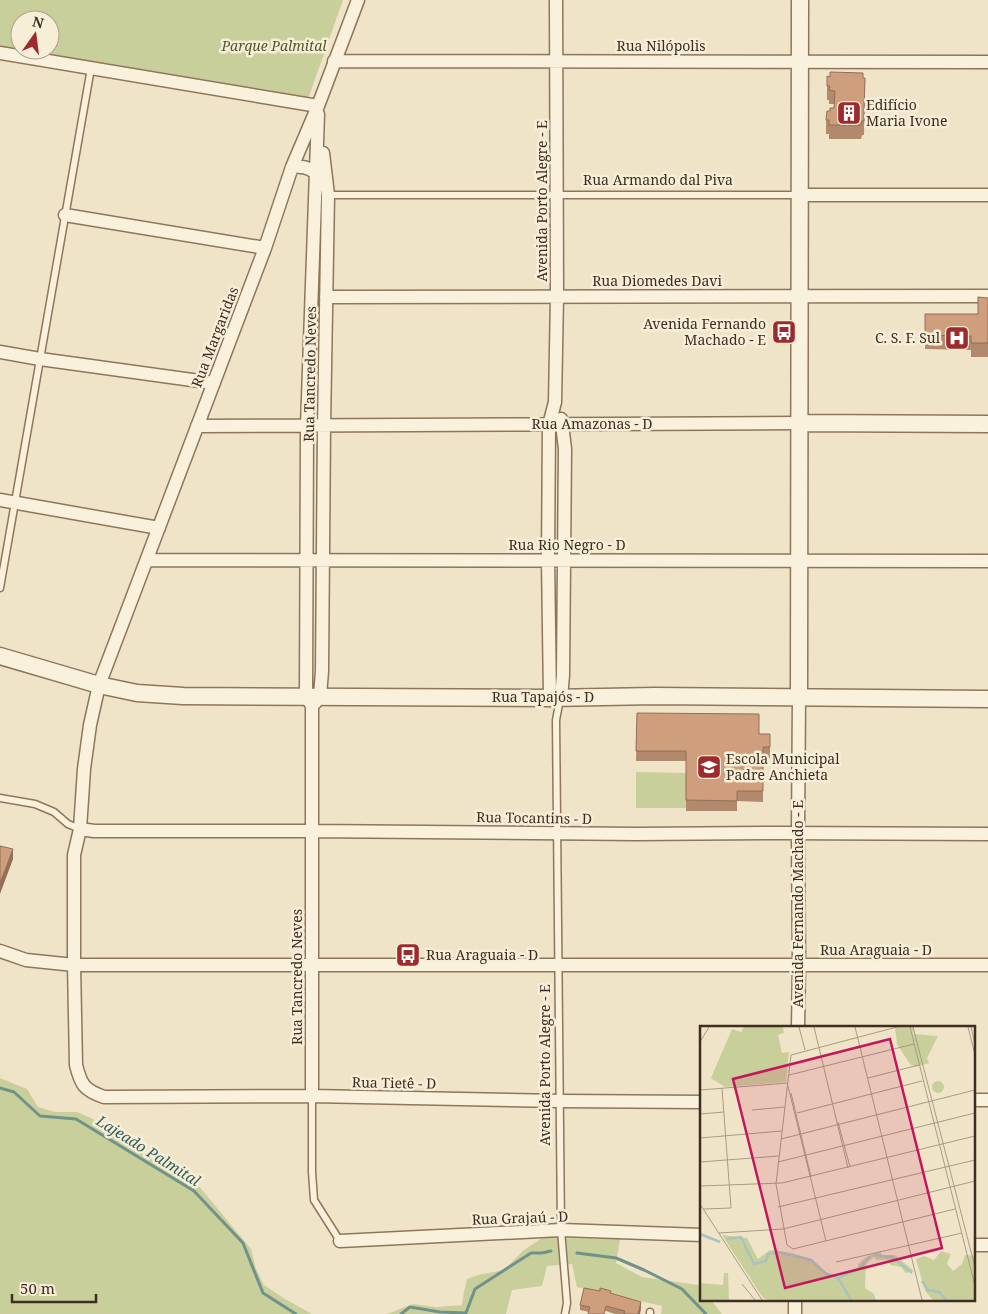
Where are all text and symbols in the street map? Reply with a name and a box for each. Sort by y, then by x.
north arrow [10,10,60,60]
text: N [31,11,46,32]
park label: Parque Palmital [220,36,327,55]
street label: Rua Nilópolis [617,36,705,55]
place label: Edifício Maria Ivone [866,95,947,130]
building icon: Edifício Maria Ivone [836,100,862,126]
street label: Avenida Porto Alegre - E [532,120,551,282]
street label: Rua Armando dal Piva [583,170,733,189]
street label: Rua Diomedes Davi [592,271,722,290]
street label: Rua Margaridas [187,284,242,390]
street label: Rua Tancredo Neves [299,306,320,442]
place label: Avenida Fernando Machado - E [643,314,766,349]
bus stop icon: Avenida Fernando Machado - E [771,319,797,345]
hospital icon: C. S. F. Sul [944,325,970,351]
place label: C. S. F. Sul [875,328,941,347]
street label: Rua Amazonas - D [532,414,652,433]
street label: Rua Rio Negro - D [508,535,626,554]
street label: Rua Tapajós - D [492,687,594,706]
place label: Escola Municipal Padre Anchieta [726,749,840,784]
school or university icon: Escola Municipal Padre Anchieta [696,754,722,780]
street label: Avenida Fernando Machado - E [788,800,807,1008]
street label: Rua Tocantins - D [476,807,592,828]
street label: Rua Tancredo Neves [287,909,306,1045]
street label: Rua Araguaia - D [820,940,932,959]
bus stop icon: Rua Araguaia - D [395,942,421,968]
place label: Rua Araguaia - D [426,945,538,964]
street label: Avenida Porto Alegre - E [535,984,554,1146]
inset map [700,1026,976,1302]
street label: Rua Tietê - D [352,1072,436,1093]
water label: Lajeado Palmital [92,1110,205,1190]
street label: Rua Grajaú - D [471,1206,569,1229]
scale bar [12,1272,96,1304]
text: 50 m [20,1278,55,1298]

